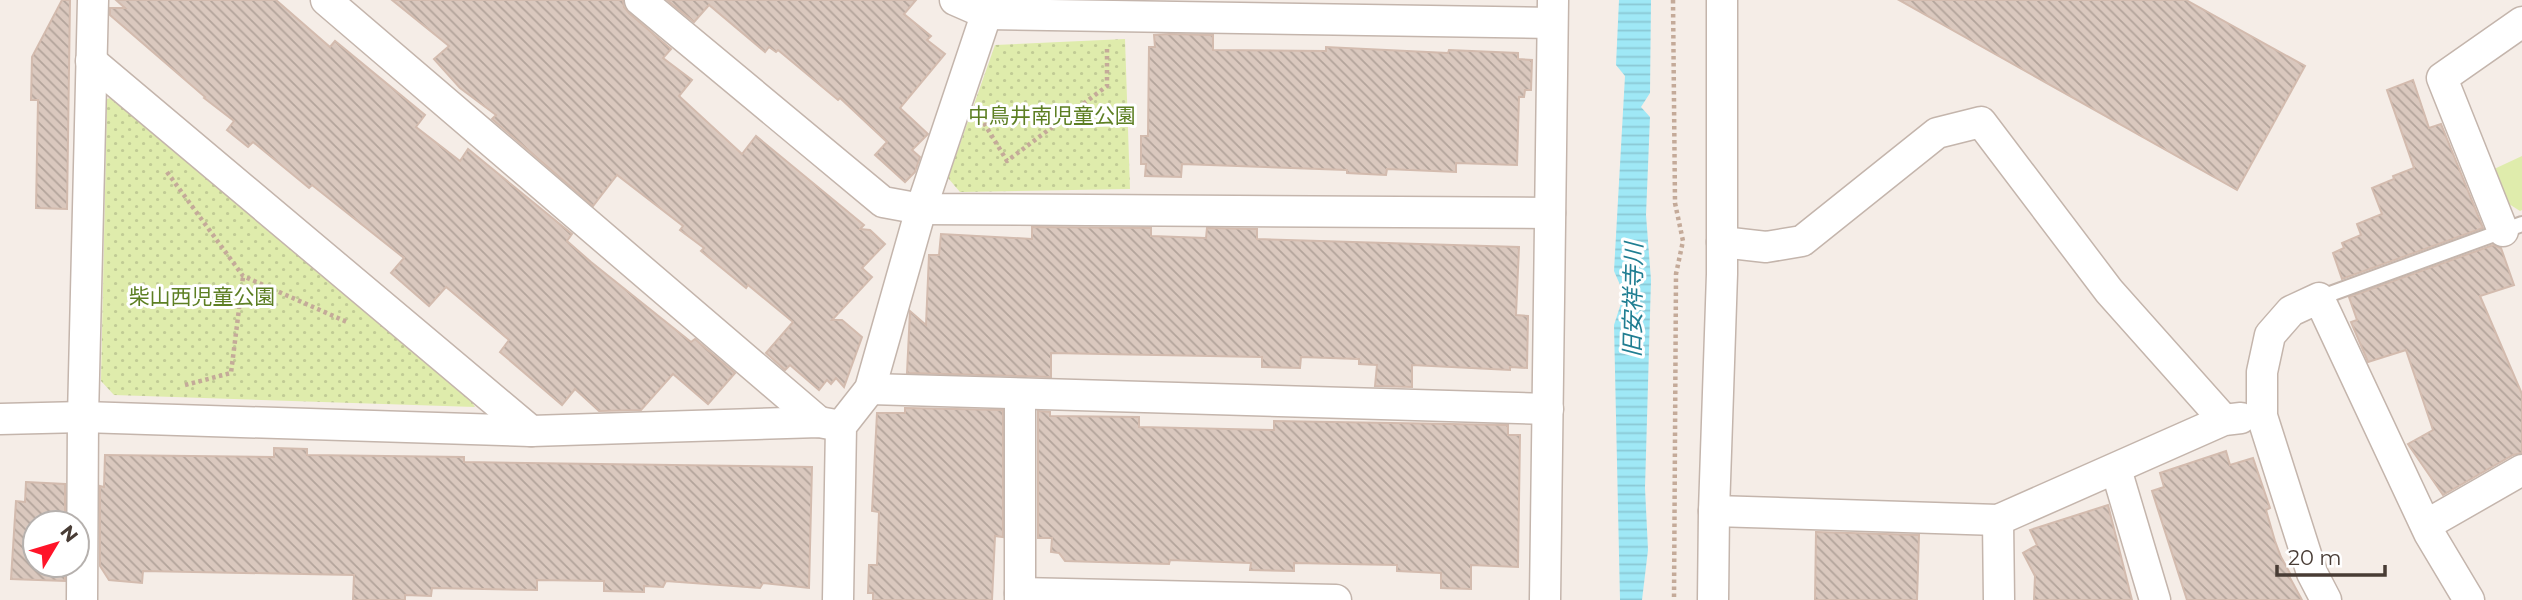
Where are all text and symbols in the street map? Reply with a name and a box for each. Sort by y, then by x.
park label: 中鳥井南児童公園 [968,103,1136,128]
water label: 旧安祥寺川 [1618,239,1648,358]
park label: 柴山西児童公園 [129,284,276,309]
north arrow [21,509,91,579]
text: N [55,521,83,547]
scale bar [2277,534,2386,578]
text: 20 m [2288,545,2342,570]

